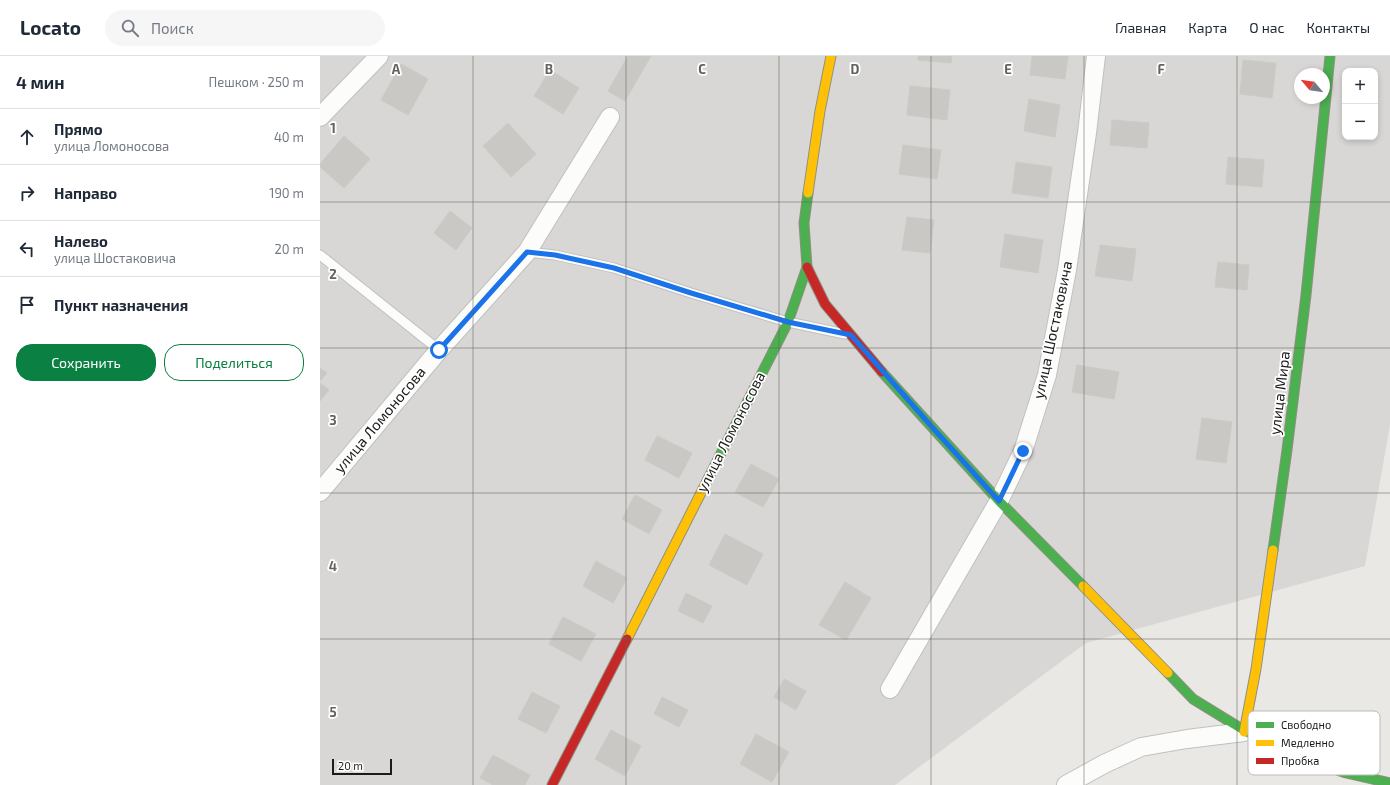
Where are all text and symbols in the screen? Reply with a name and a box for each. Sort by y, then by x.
search box [105,10,385,46]
text: Locato [20,16,81,39]
icon: search [119,17,141,39]
text: Поиск [151,19,194,37]
text: Главная [1115,19,1166,36]
text: Карта [1188,19,1227,36]
text: О нас [1249,19,1285,36]
text: Контакты [1307,19,1370,36]
text: A [392,61,401,77]
text: B [545,61,553,77]
text: C [698,61,706,77]
text: D [851,61,860,77]
text: E [1004,61,1012,77]
text: F [1157,61,1165,77]
north arrow [1294,68,1330,104]
map controls [1342,68,1378,140]
button: + [1342,68,1378,104]
text: 4 мин [16,72,65,92]
text: Пешком · 250 m [208,74,304,90]
button: − [1342,104,1378,140]
text: Прямо [54,120,103,138]
text: 1 [330,120,336,136]
icon: ahead [16,126,38,148]
text: 40 m [274,129,304,145]
text: улица Ломоносова [54,138,169,154]
icon: right [16,182,38,204]
text: Направо [54,184,117,202]
text: 190 m [269,185,304,201]
text: Налево [54,232,108,250]
icon: left [16,238,38,260]
text: 20 m [275,241,304,257]
text: улица Шостаковича [54,250,176,266]
street label: улица Шостаковича [1029,259,1076,401]
text: 2 [329,266,337,282]
icon: arrive [16,294,38,316]
text: Пункт назначения [54,296,188,314]
route start [430,341,448,359]
button: Сохранить [16,344,156,381]
button: Поделиться [164,344,304,381]
street label: улица Мира [1265,350,1294,436]
street label: улица Ломоносова [330,363,430,477]
street label: улица Ломоносова [692,368,769,495]
text: 3 [329,412,337,428]
route end [1014,442,1032,460]
text: 4 [329,558,337,574]
text: 5 [329,704,337,720]
legend [1248,711,1380,775]
text: Свободно [1281,718,1331,731]
text: Медленно [1281,736,1334,749]
text: Пробка [1281,754,1319,767]
scale bar [332,757,392,776]
text: 20 m [338,759,363,772]

